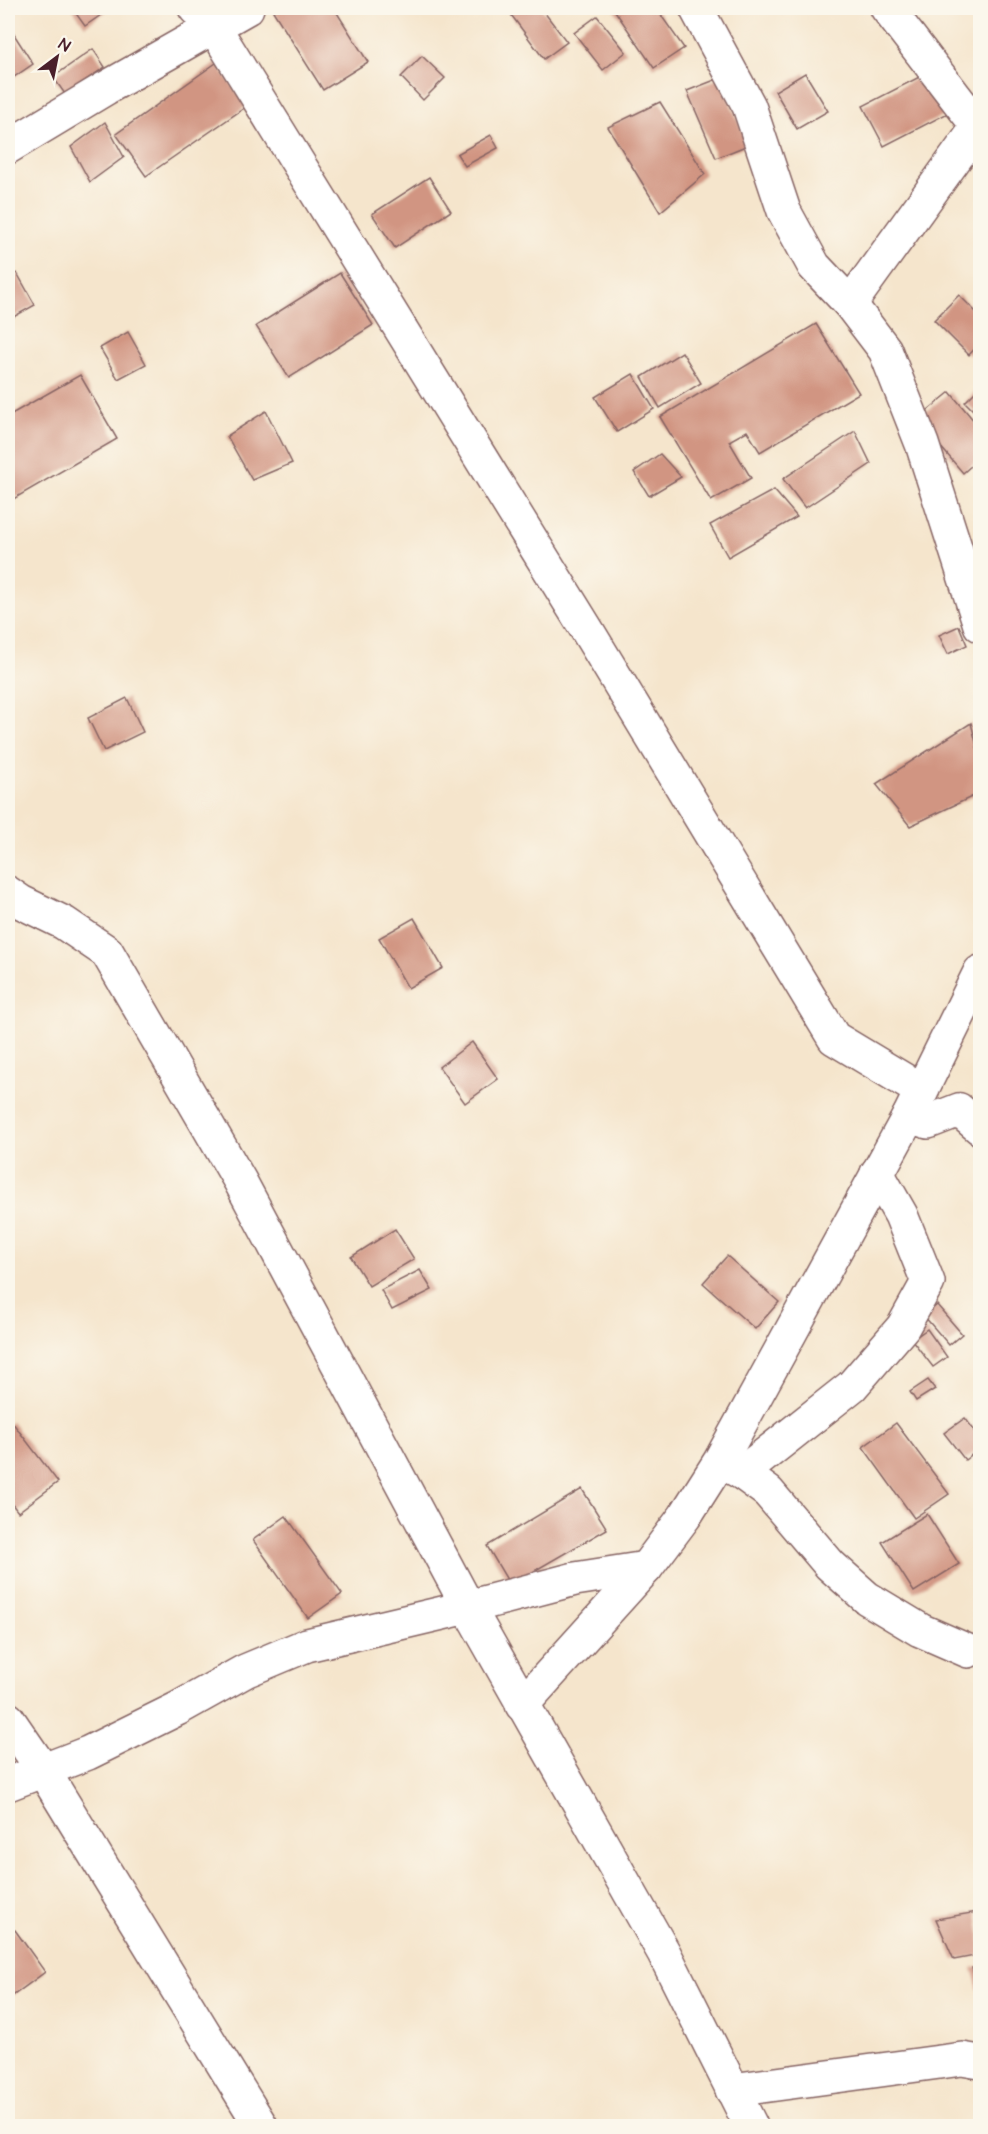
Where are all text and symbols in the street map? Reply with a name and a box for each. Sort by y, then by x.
north arrow [27,27,87,87]
text: N [54,33,75,57]

